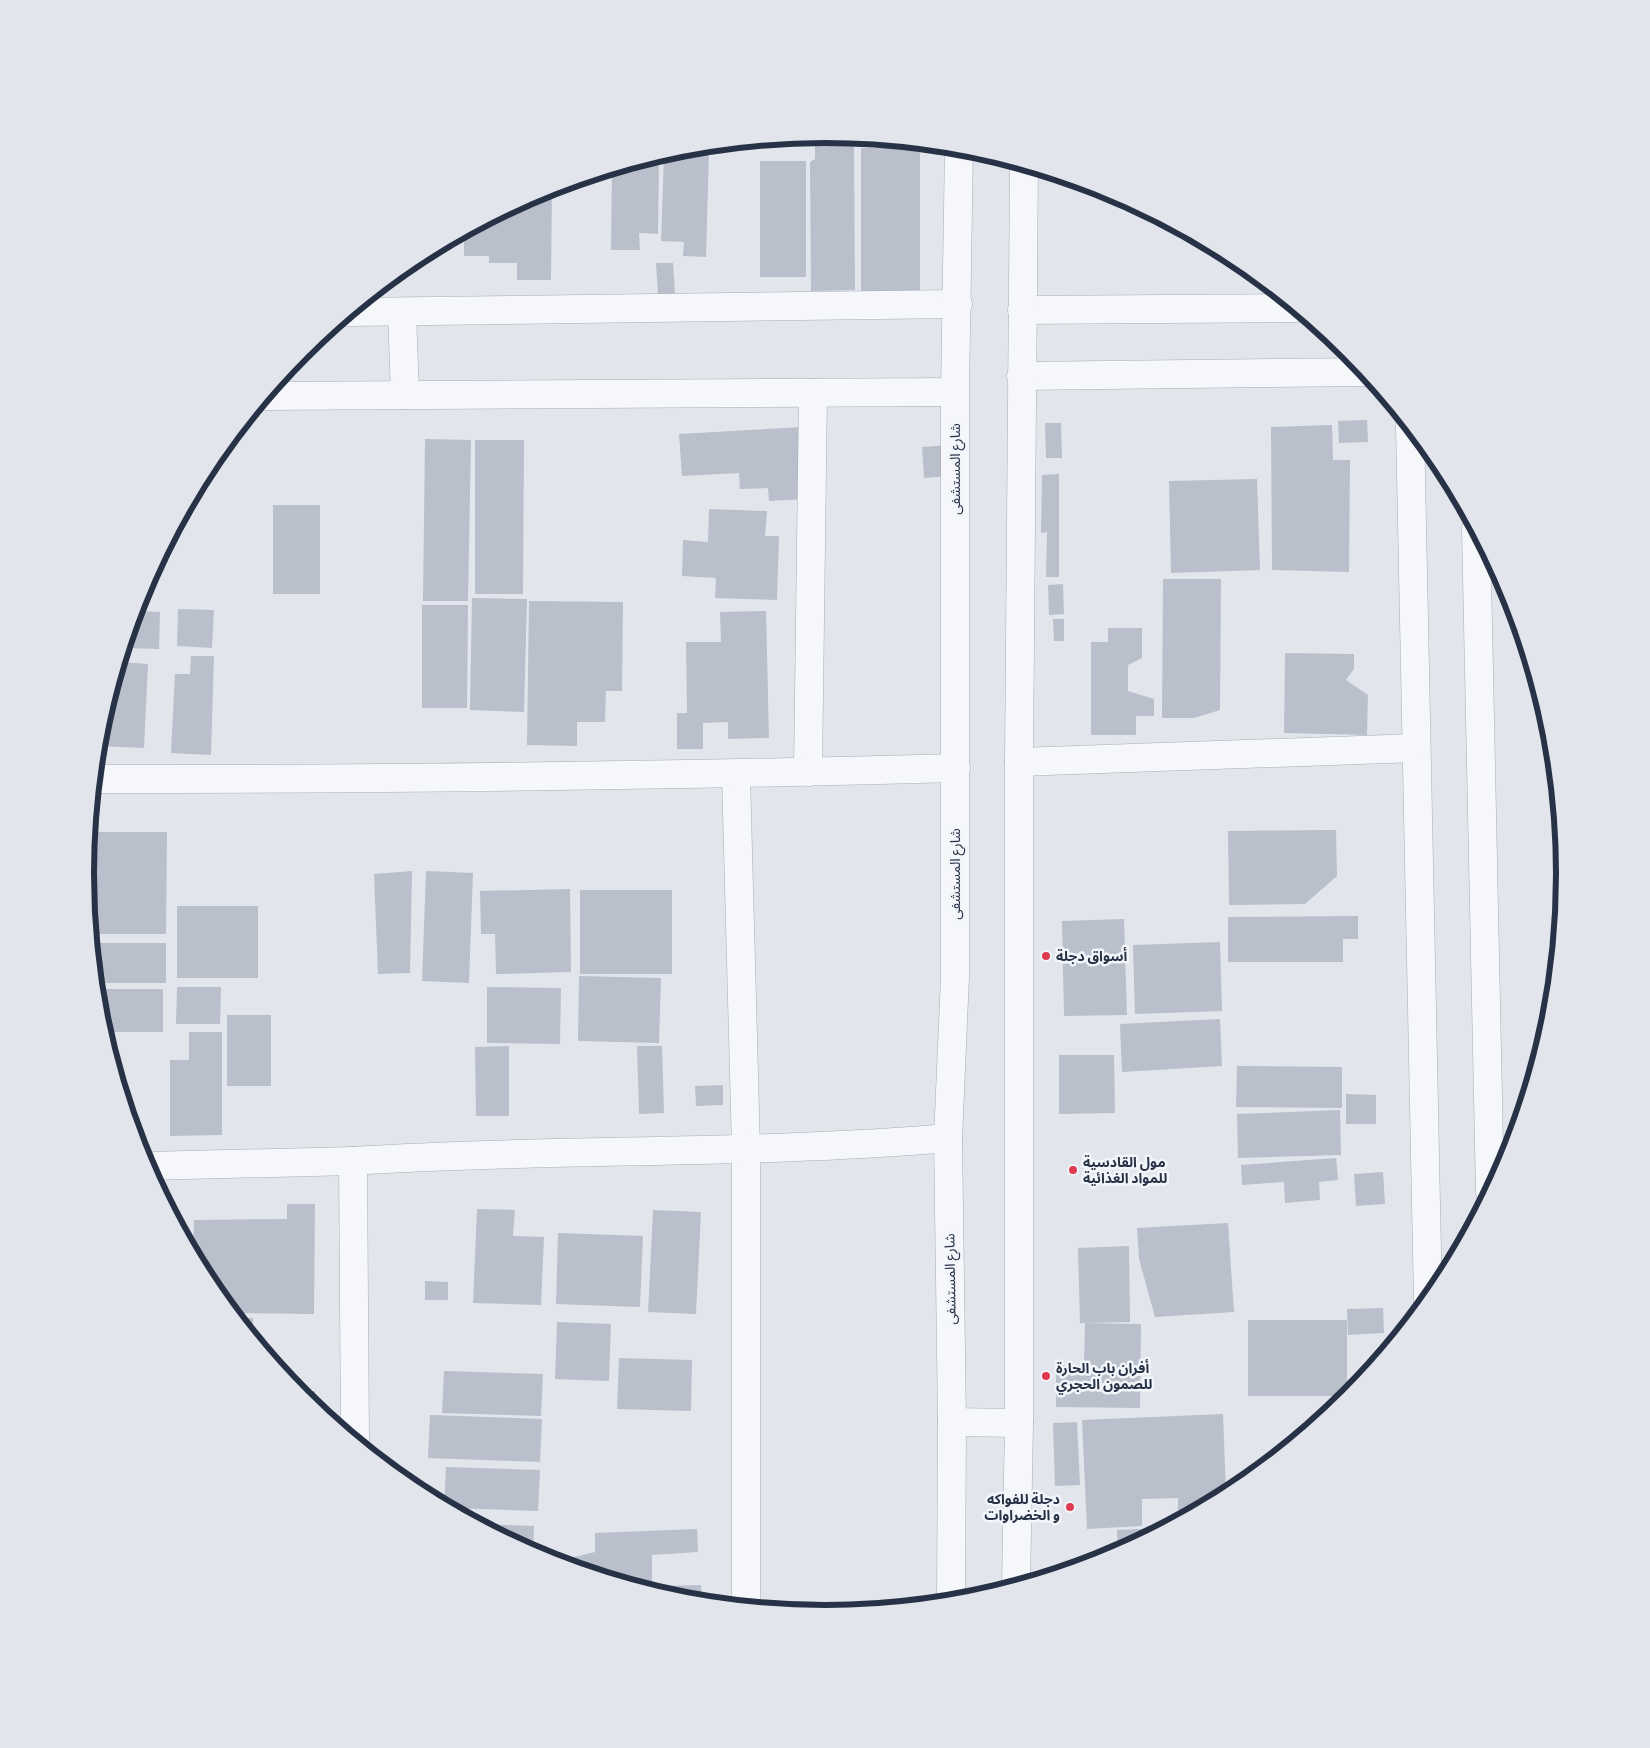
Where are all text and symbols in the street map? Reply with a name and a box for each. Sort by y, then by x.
street label: شارع المستشفى [946,423,966,515]
street label: شارع المستشفى [946,828,966,920]
place label: أسواق دجلة [1056,947,1128,967]
marker: أسواق دجلة [1040,950,1052,962]
place label: مول القادسية للمواد الغذائية [1083,1153,1167,1189]
marker: مول القادسية للمواد الغذائية [1067,1164,1079,1176]
street label: شارع المستشفى [940,1233,962,1325]
place label: أفران باب الحارة للصمون الحجري [1056,1359,1152,1395]
marker: أفران باب الحارة للصمون الحجري [1040,1370,1052,1382]
place label: دجلة للفواكه و الخضراوات [984,1490,1060,1526]
marker: دجلة للفواكه و الخضراوات [1064,1501,1076,1513]

